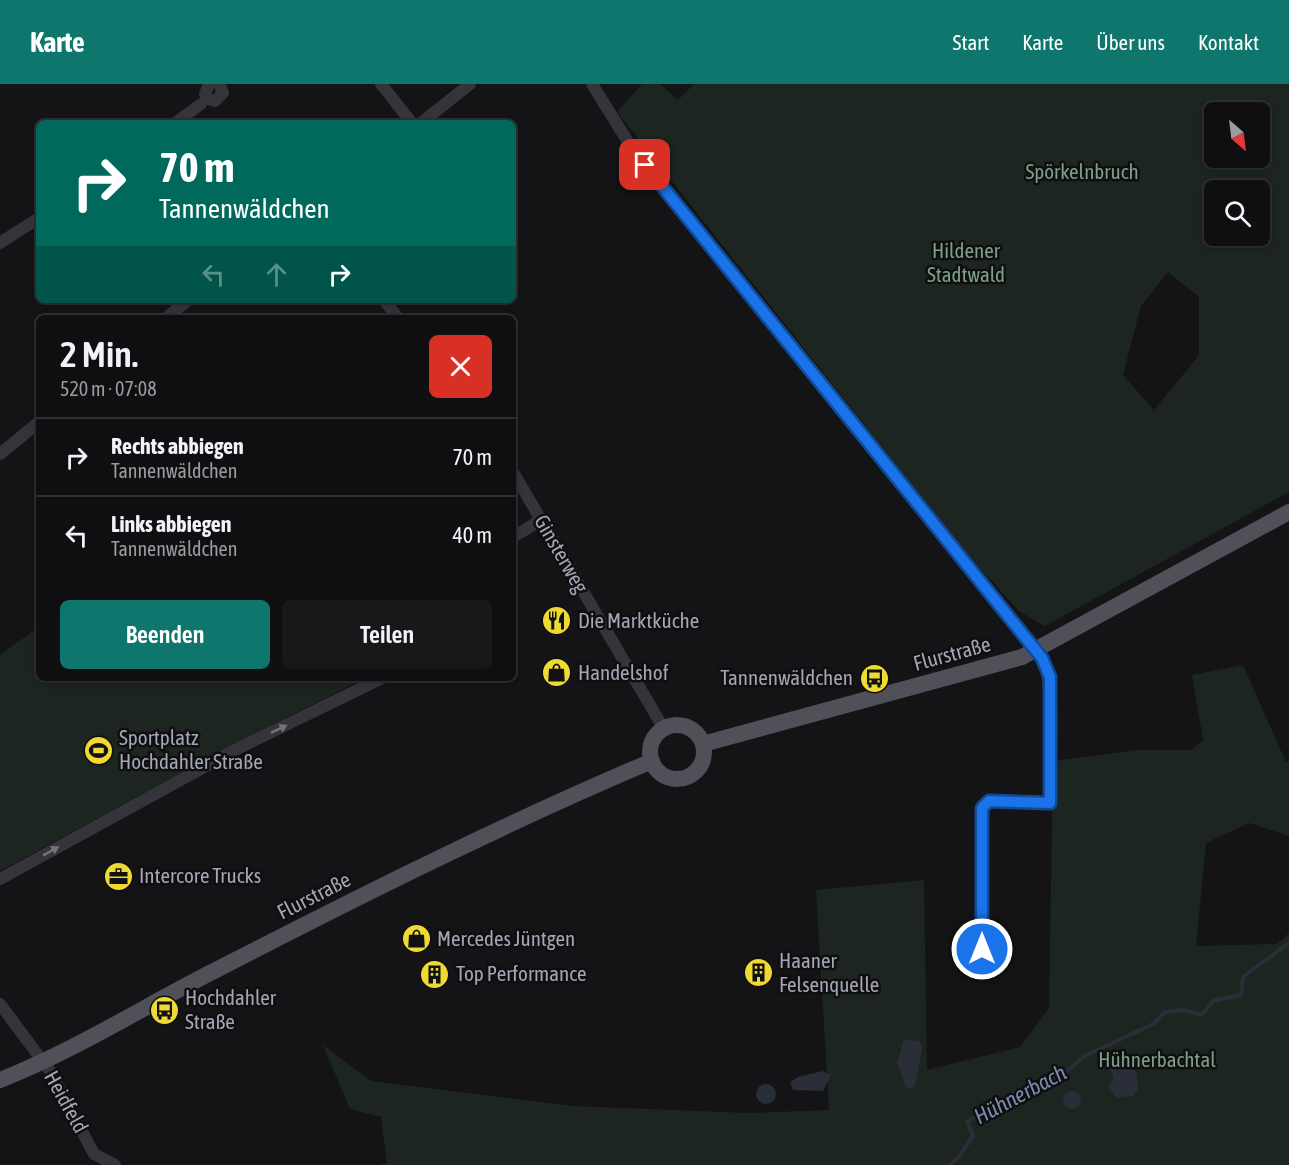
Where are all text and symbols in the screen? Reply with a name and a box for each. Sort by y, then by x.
text: Karte [30,26,85,58]
text: Start [953,30,989,54]
text: Karte [1022,30,1063,54]
text: Über uns [1096,30,1165,54]
text: Kontakt [1198,30,1259,54]
north arrow [1204,102,1270,168]
map controls [1204,102,1270,246]
pin [619,139,670,190]
text: 70 m [159,143,234,191]
icon: right [60,144,138,222]
icon: arrive [628,148,661,181]
park label: Spörkelnbruch [1025,159,1139,183]
button: search [1204,180,1270,246]
text: Tannenwäldchen [159,193,330,224]
park label: Hildener Stadtwald [927,238,1005,286]
icon: left [197,258,230,291]
icon: ahead [260,258,293,291]
icon: right [323,258,356,291]
text: 2 Min. [60,333,138,375]
button: close [429,335,492,398]
text: 520 m · 07:08 [60,377,157,400]
text: Rechts abbiegen [111,433,244,459]
icon: right [60,441,93,474]
text: 70 m [452,444,492,470]
text: Tannenwäldchen [111,459,237,482]
street label: Ginsterweg [530,510,594,597]
text: Links abbiegen [111,511,232,537]
icon: left [60,519,93,552]
text: 40 m [452,522,492,548]
text: Tannenwäldchen [111,537,237,560]
button: Beenden [60,600,270,669]
button: Teilen [282,600,492,669]
restaurant icon: Die Marktküche [541,605,573,637]
place label: Die Marktküche [578,608,699,632]
street label: Flurstraße [911,631,993,675]
shop icon: Handelshof [541,657,573,689]
place label: Handelshof [578,660,669,684]
bus stop icon: Tannenwäldchen [858,662,890,694]
place label: Tannenwäldchen [720,665,853,689]
one-way arrow [270,724,287,733]
place label: Sportplatz Hochdahler Straße [119,725,263,773]
sports icon: Sportplatz Hochdahler Straße [82,734,114,766]
one-way arrow [43,845,59,856]
office icon: Intercore Trucks [102,860,134,892]
place label: Intercore Trucks [139,863,261,887]
street label: Flurstraße [273,867,354,924]
position arrow [950,917,1014,981]
shop icon: Mercedes Jüntgen [400,923,432,955]
place label: Mercedes Jüntgen [437,926,575,950]
place label: Haaner Felsenquelle [779,948,879,996]
building icon: Haaner Felsenquelle [742,957,774,989]
building icon: Top Performance [419,958,451,990]
place label: Top Performance [456,961,587,985]
place label: Hochdahler Straße [185,985,277,1033]
bus stop icon: Hochdahler Straße [148,994,180,1026]
park label: Hühnerbachtal [1098,1047,1216,1071]
water label: Hühnerbach [969,1059,1071,1129]
street label: Heidfeld [40,1066,94,1137]

